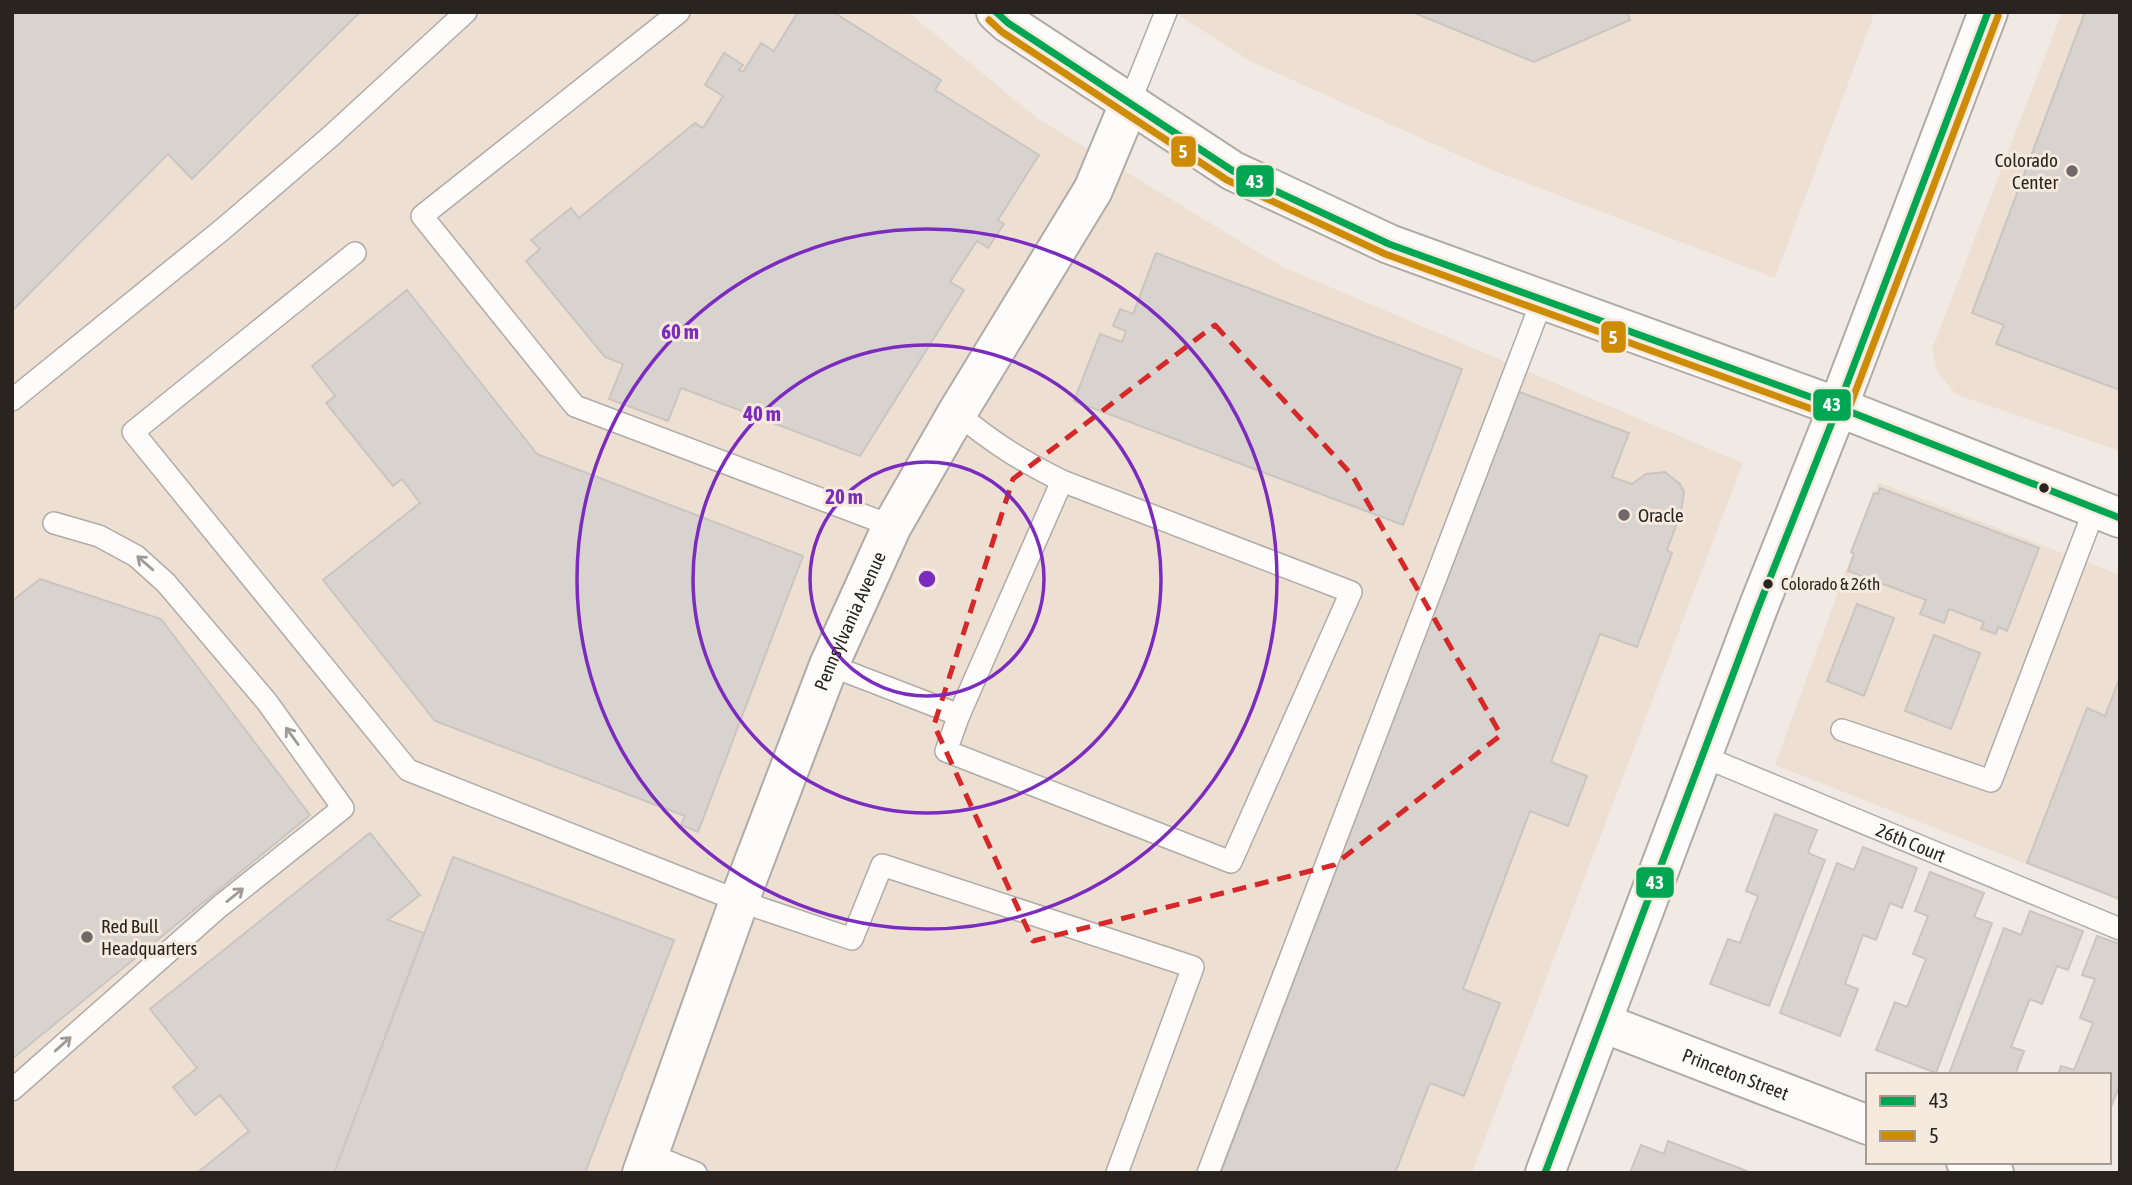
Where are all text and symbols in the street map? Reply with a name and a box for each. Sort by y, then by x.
line badge: 5 [1170,135,1197,168]
text: 5 [1179,140,1188,162]
place label: Colorado Center [1995,149,2058,193]
marker: Colorado Center [2064,163,2080,179]
line badge: 43 [1235,164,1275,198]
text: 43 [1245,170,1264,192]
text: 60 m [661,319,699,343]
line badge: 5 [1600,320,1627,354]
text: 5 [1609,326,1618,348]
line badge: 43 [1812,388,1852,422]
text: 43 [1822,393,1841,415]
text: 40 m [742,401,781,425]
unlabelled marker [2037,481,2051,495]
text: 20 m [825,484,863,508]
place label: Oracle [1638,504,1684,526]
marker: Oracle [1616,507,1632,523]
street label: Pennsylvania Avenue [809,548,890,693]
one-way arrow [136,556,154,572]
centre of rings [915,567,939,591]
place label: Colorado & 26th [1781,574,1880,594]
marker: Colorado & 26th [1761,577,1775,591]
one-way arrow [285,727,299,746]
street label: 26th Court [1873,818,1949,867]
line badge: 43 [1635,866,1675,899]
text: 43 [1645,871,1664,893]
one-way arrow [225,887,243,903]
place label: Red Bull Headquarters [101,915,197,959]
marker: Red Bull Headquarters [79,929,95,945]
one-way arrow [54,1036,71,1053]
street label: Princeton Street [1679,1044,1792,1104]
legend [1866,1073,2111,1164]
text: 43 [1929,1088,1949,1112]
text: 5 [1929,1123,1939,1147]

